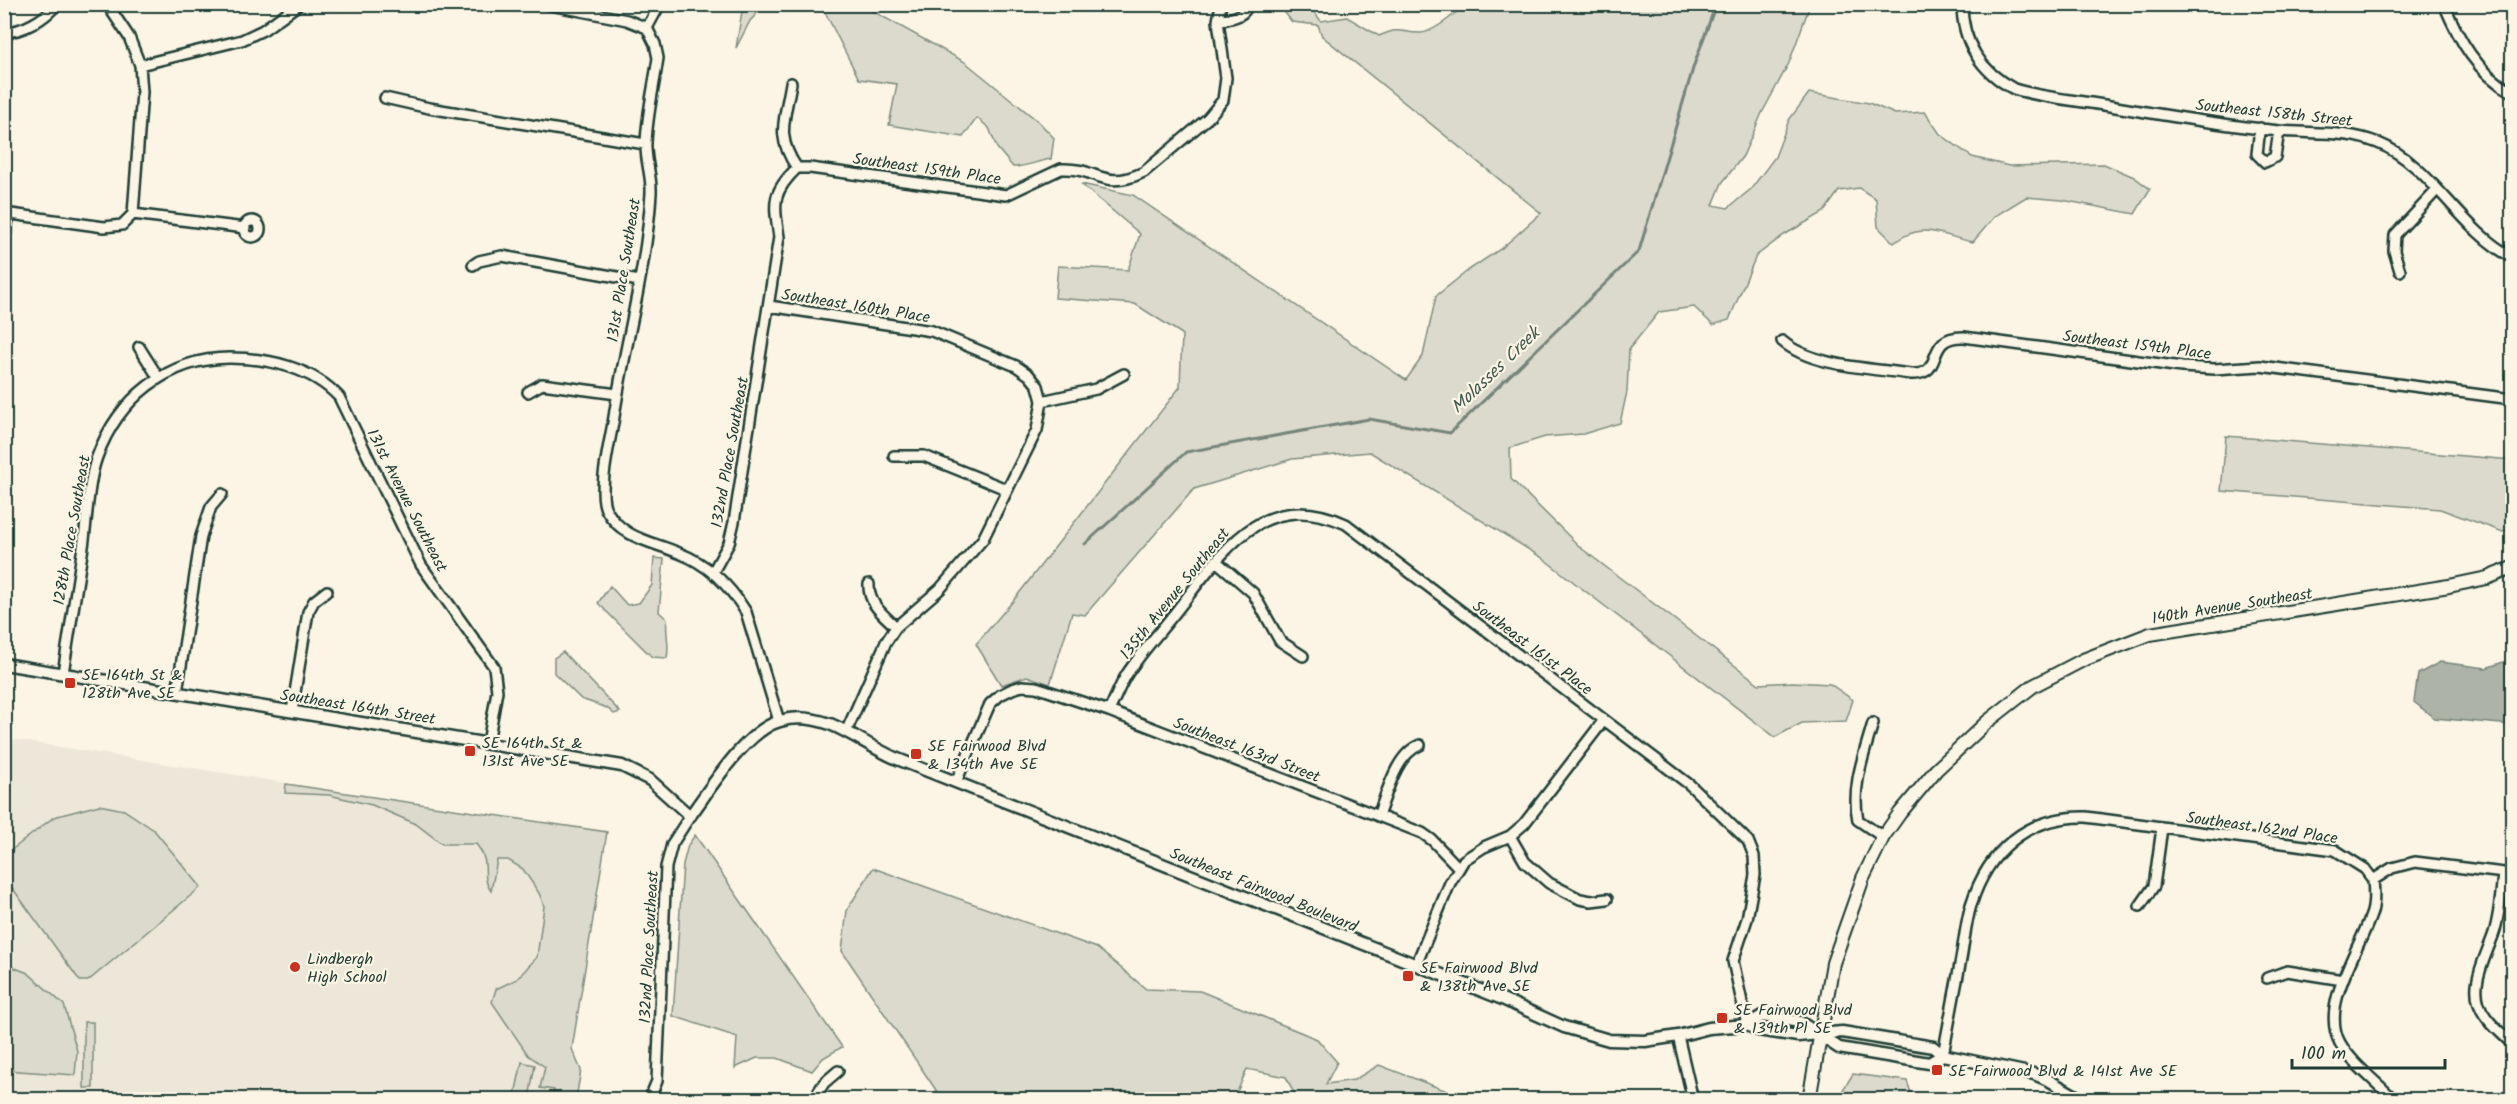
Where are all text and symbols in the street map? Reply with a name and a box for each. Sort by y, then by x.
street label: Southeast 158th Street [2194,93,2354,134]
street label: Southeast 159th Place [851,147,1002,192]
street label: 131st Place Southeast [601,196,648,344]
street label: Southeast 160th Place [780,282,932,331]
water label: Molasses Creek [1445,319,1549,421]
street label: Southeast 159th Place [2061,324,2212,367]
street label: 132nd Place Southeast [705,374,756,530]
street label: 131st Avenue Southeast [360,425,454,577]
street label: 128th Place Southeast [47,452,98,607]
street label: 135th Avenue Southeast [1114,522,1237,665]
street label: 140th Avenue Southeast [2150,581,2315,632]
street label: Southeast 161st Place [1467,595,1598,702]
place label: SE 164th St & 128th Ave SE [82,663,183,706]
marker: SE 164th St & 128th Ave SE [63,676,77,690]
street label: Southeast 164th Street [278,683,438,732]
street label: Southeast 163rd Street [1169,711,1324,790]
place label: SE 164th St & 131st Ave SE [482,731,583,774]
place label: SE Fairwood Blvd & 134th Ave SE [928,734,1047,777]
marker: SE 164th St & 131st Ave SE [463,744,477,758]
marker: SE Fairwood Blvd & 134th Ave SE [909,747,923,761]
street label: Southeast 162nd Place [2184,805,2339,852]
street label: Southeast Fairwood Boulevard [1166,841,1362,940]
street label: 132nd Place Southeast [633,869,666,1024]
place label: Lindbergh High School [307,947,387,990]
place label: SE Fairwood Blvd & 138th Ave SE [1420,956,1539,999]
marker: Lindbergh High School [288,960,302,974]
marker: SE Fairwood Blvd & 138th Ave SE [1401,969,1415,983]
place label: SE Fairwood Blvd & 139th Pl SE [1734,998,1853,1041]
marker: SE Fairwood Blvd & 139th Pl SE [1715,1011,1729,1025]
scale bar [2292,1032,2445,1070]
text: 100 m [2301,1040,2346,1069]
place label: SE Fairwood Blvd & 141st Ave SE [1949,1059,2178,1084]
marker: SE Fairwood Blvd & 141st Ave SE [1930,1063,1944,1077]

